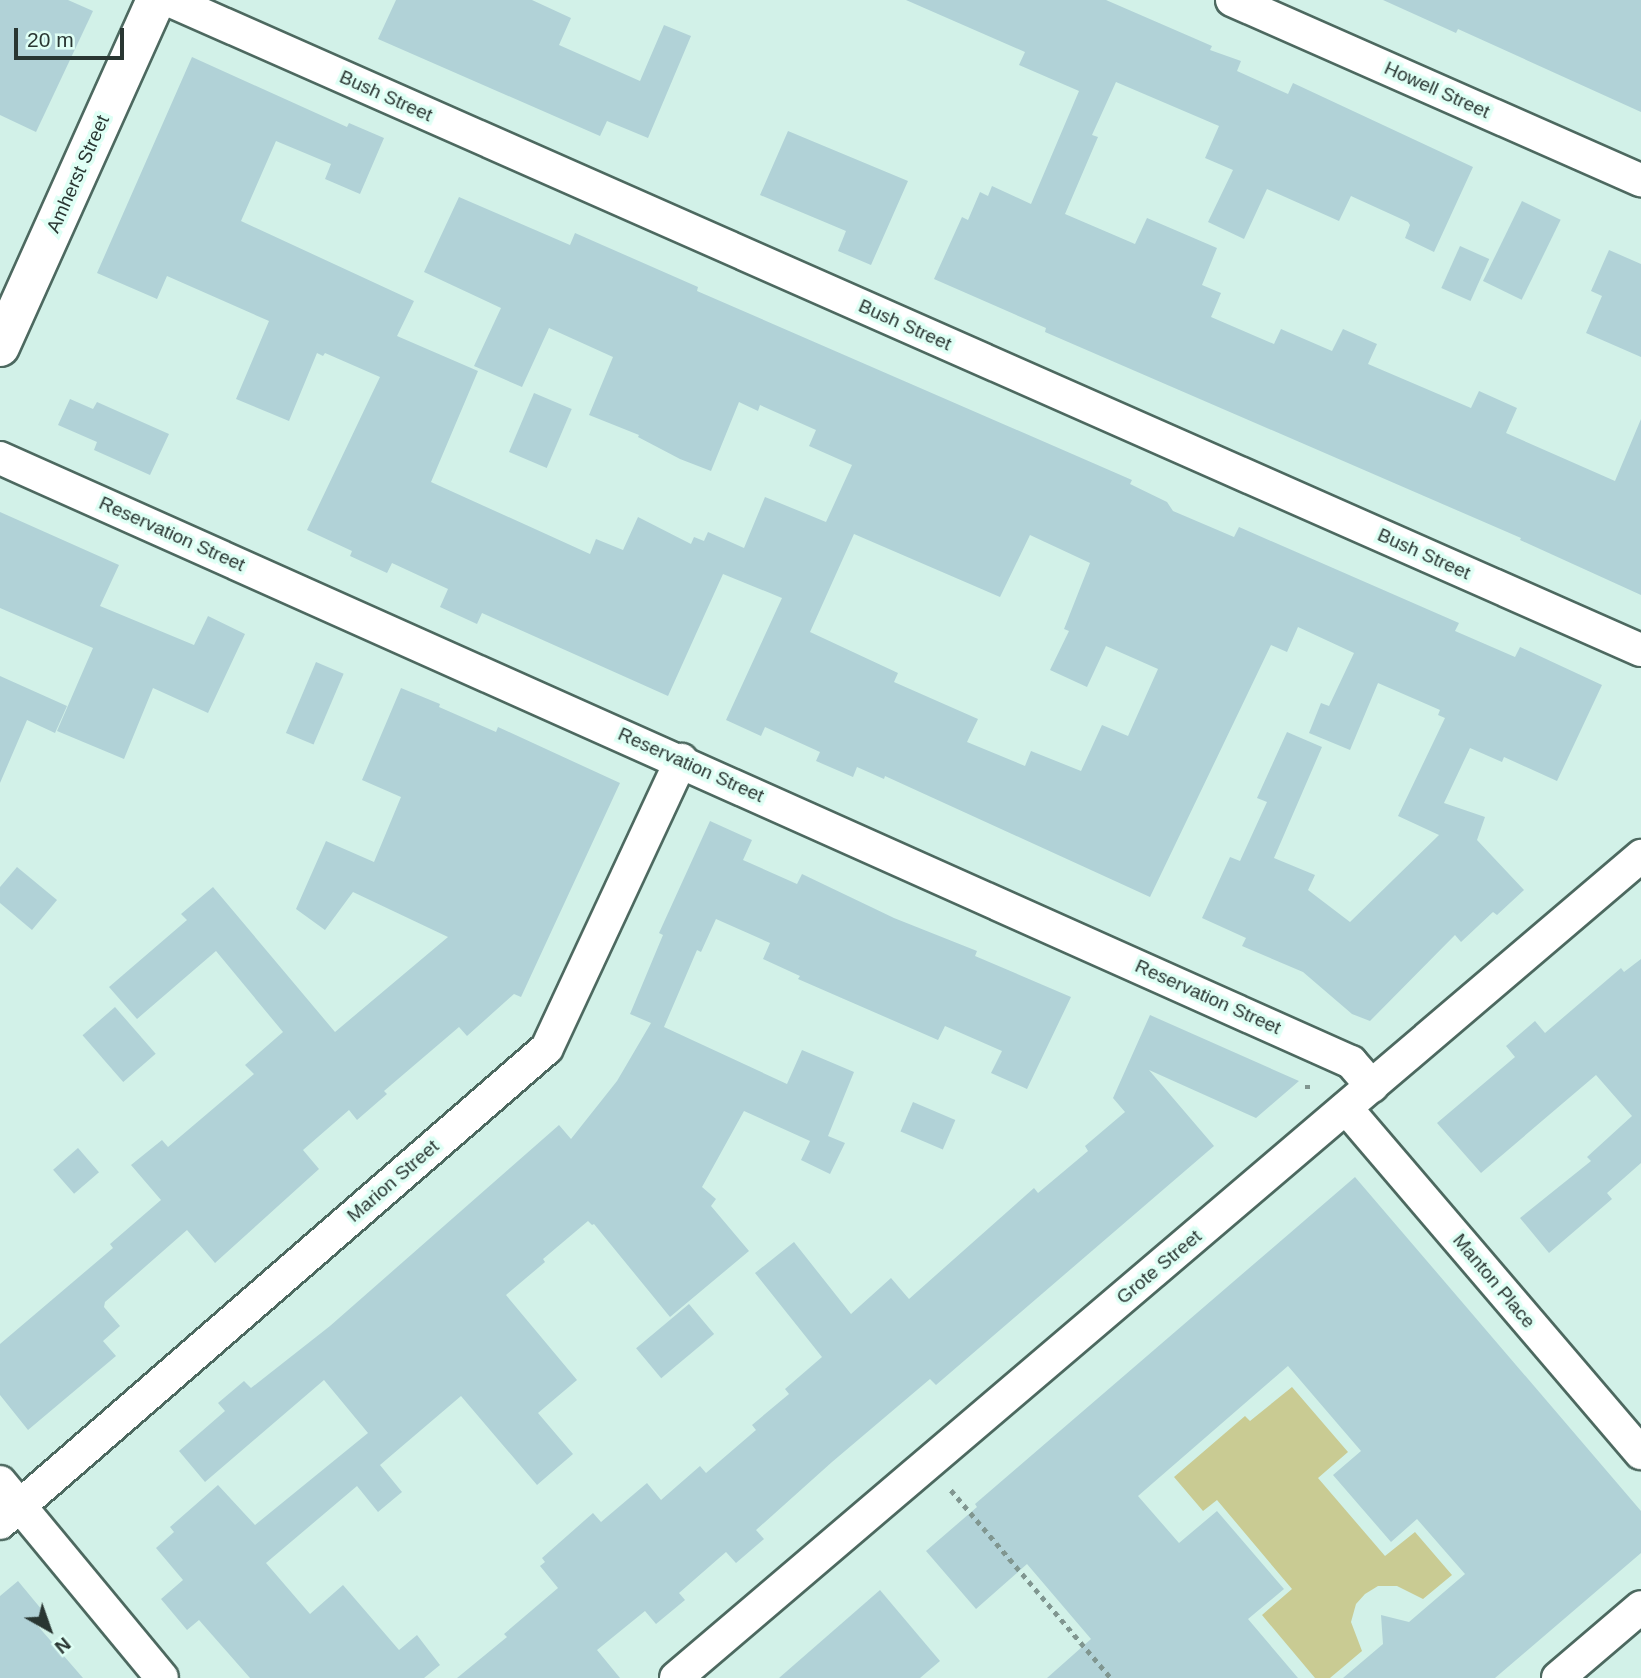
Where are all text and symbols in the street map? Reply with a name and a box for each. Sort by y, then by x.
scale bar [18,14,128,58]
text: 20 m [27,28,74,51]
street label: Howell Street [1381,57,1493,123]
street label: Bush Street [336,65,436,127]
street label: Amherst Street [42,111,114,237]
street label: Bush Street [855,294,955,356]
street label: Reservation Street [95,492,249,576]
street label: Bush Street [1374,523,1474,585]
street label: Reservation Street [614,723,768,807]
street label: Reservation Street [1131,955,1285,1039]
street label: Marion Street [342,1135,444,1227]
street label: Grote Street [1112,1225,1206,1309]
street label: Manton Place [1448,1229,1540,1333]
north arrow [14,1594,84,1664]
text: N [51,1633,75,1658]

